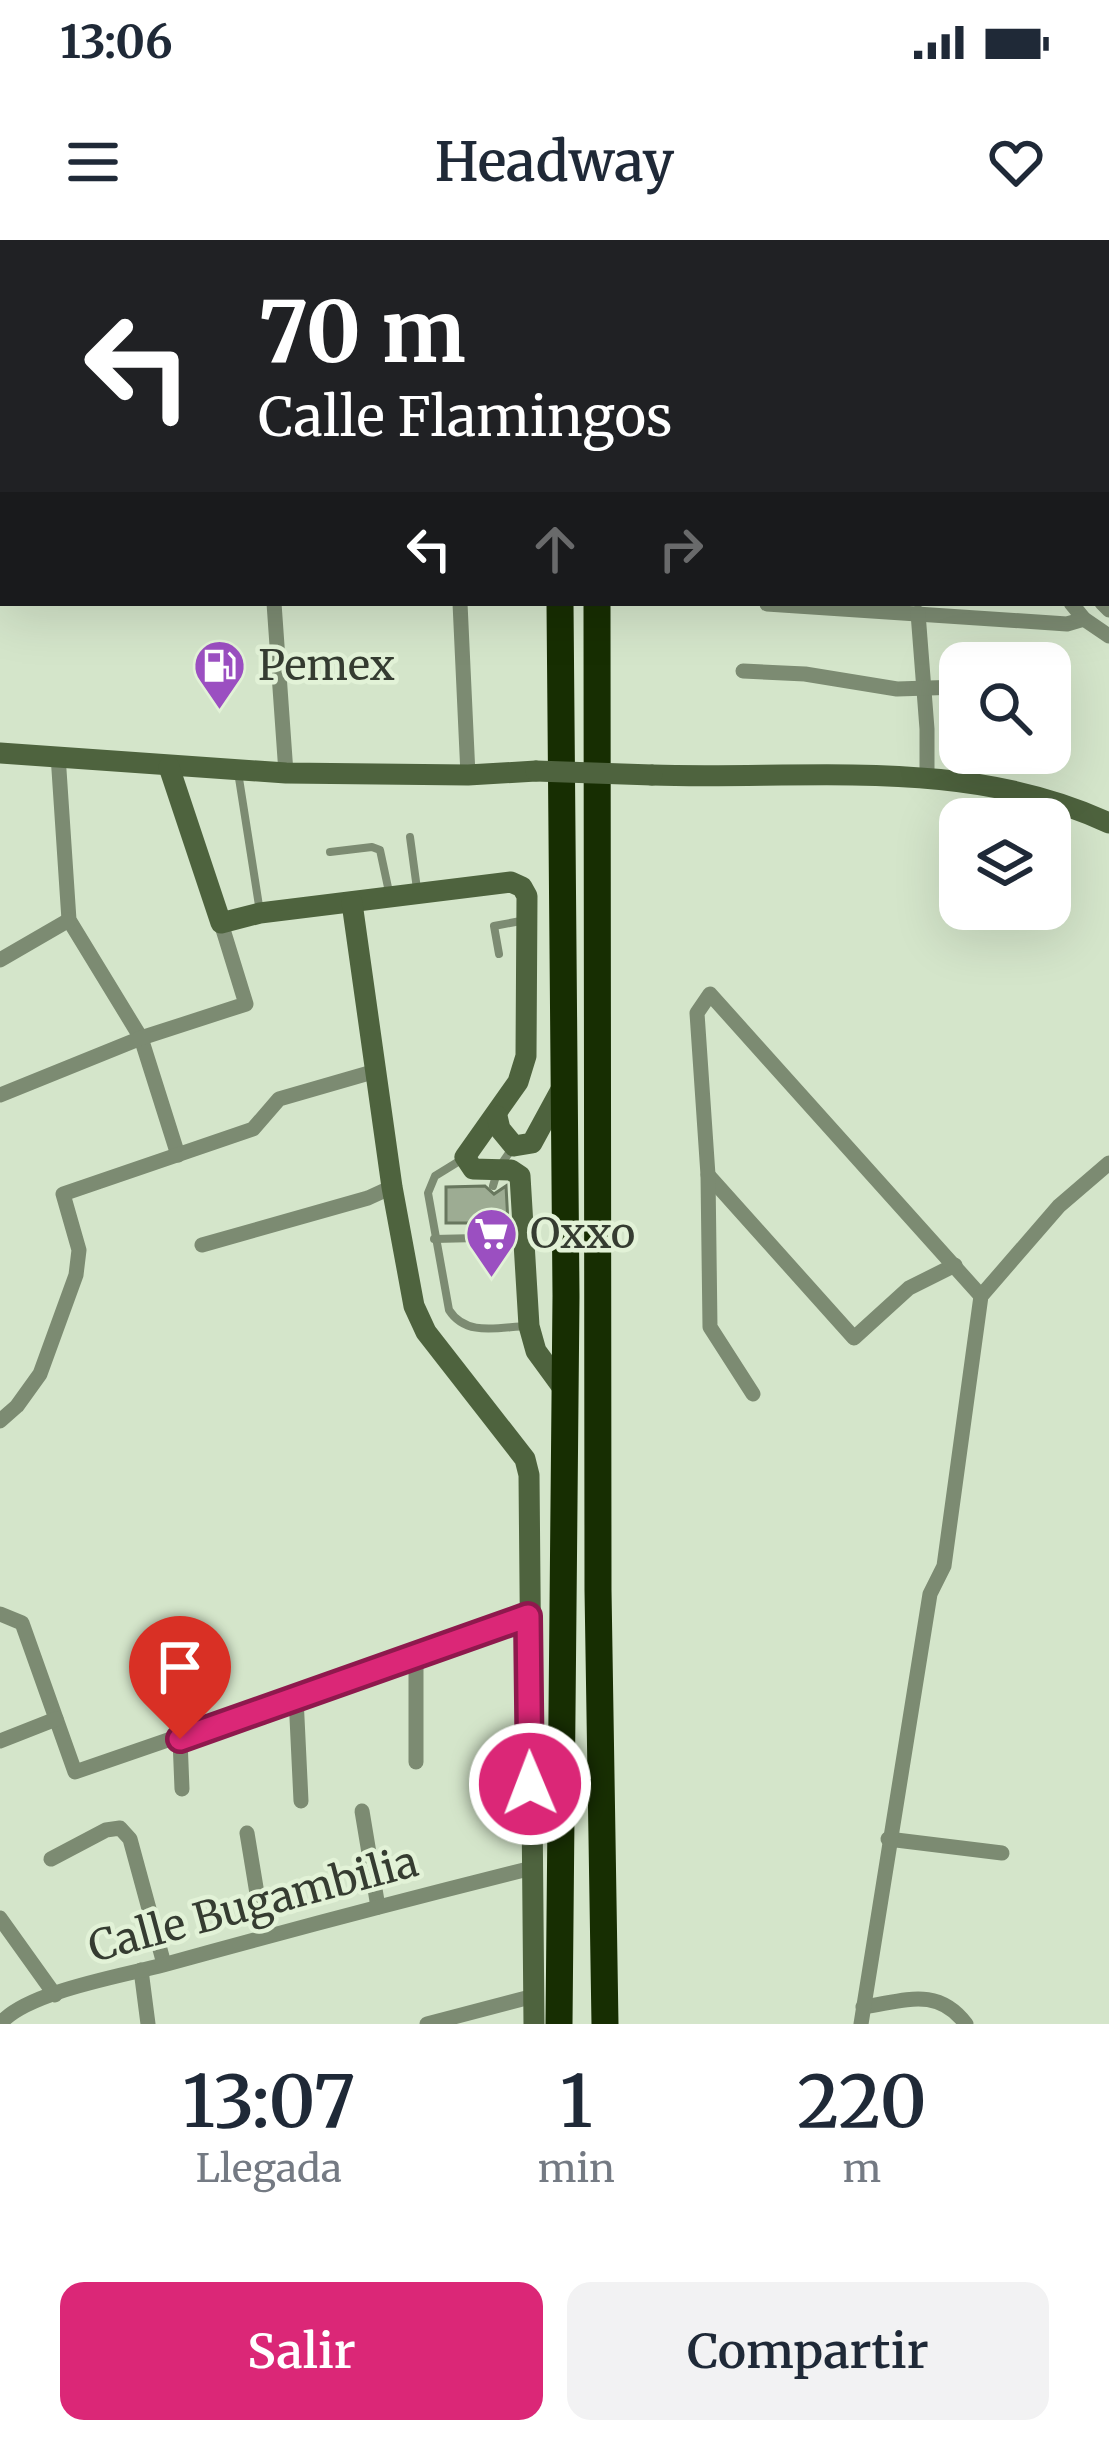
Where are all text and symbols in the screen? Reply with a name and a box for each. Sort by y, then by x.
text: 13:06 [60,14,173,70]
text: Headway [435,128,674,196]
icon: menu [60,129,126,195]
icon: heart [983,129,1049,195]
text: 70 m [258,279,466,385]
icon: left [60,288,216,444]
text: Calle Flamingos [258,383,672,451]
icon: left [396,516,462,582]
icon: ahead [522,516,588,582]
icon: right [648,516,714,582]
fuel station icon: Pemex [191,637,247,711]
place label: Pemex [258,639,395,691]
map controls [939,642,1071,930]
button: search [939,642,1071,774]
button: layers [939,798,1071,930]
supermarket icon: Oxxo [463,1205,519,1279]
place label: Oxxo [530,1207,635,1259]
pin [129,1616,231,1739]
icon: arrive [147,1634,213,1700]
position arrow [467,1721,593,1847]
street label: Calle Bugambilia [83,1835,424,1974]
text: 13:07 [182,2056,355,2147]
text: 1 [560,2056,593,2147]
text: 220 [797,2056,927,2147]
text: Llegada [196,2144,342,2193]
text: min [538,2144,615,2193]
text: m [843,2144,881,2193]
button: Salir [60,2282,543,2420]
button: Compartir [567,2282,1049,2420]

